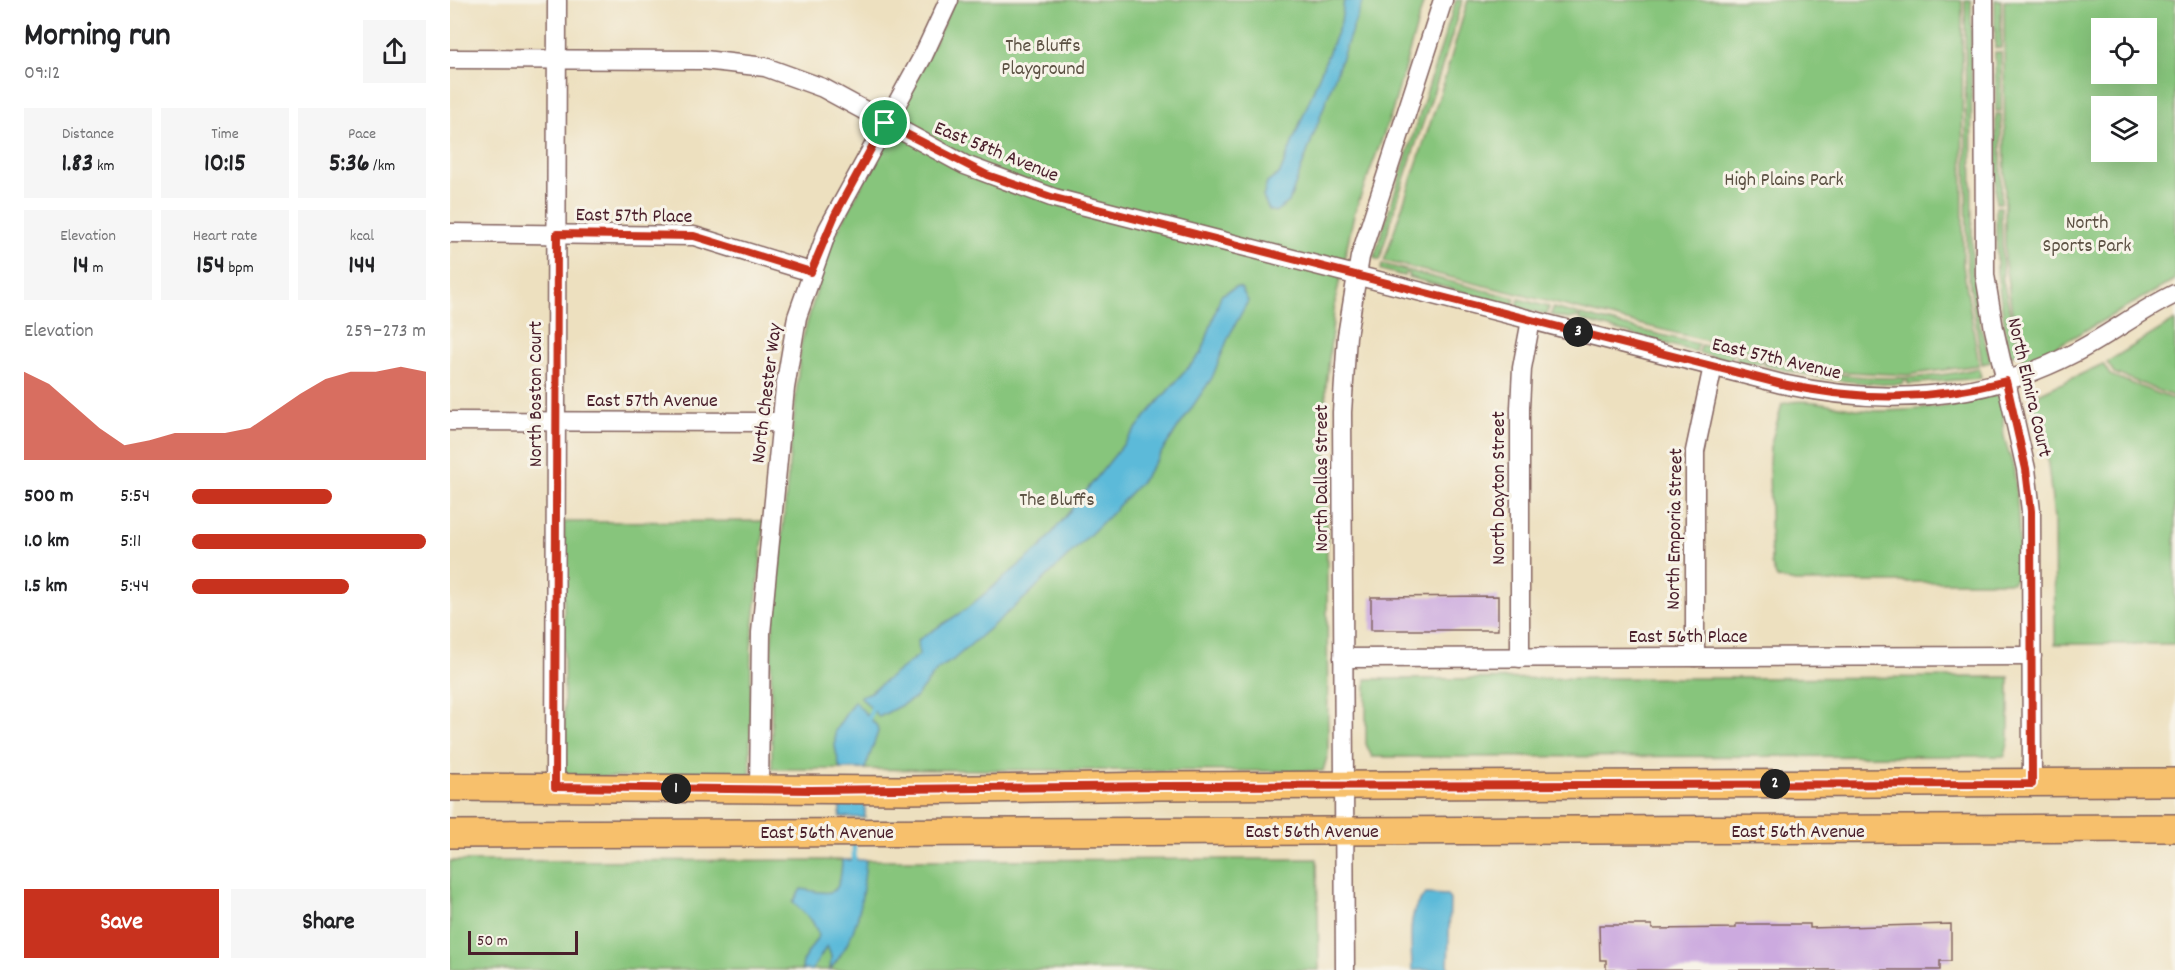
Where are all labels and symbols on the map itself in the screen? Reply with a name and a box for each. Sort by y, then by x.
park label: The Bluffs Playground [1001,33,1085,84]
pin [859,97,910,148]
street label: East 58th Avenue [929,115,1062,191]
park label: High Plains Park [1724,167,1844,195]
street label: East 57th Place [575,202,693,232]
park label: North Sports Park [2043,210,2131,261]
street label: North Elmira Court [1998,315,2058,460]
pin: 3 [1563,317,1593,347]
street label: North Boston Court [523,321,551,467]
street label: North Chester Way [746,321,791,465]
street label: East 57th Avenue [1709,331,1844,388]
street label: East 57th Avenue [586,388,718,416]
street label: North Dallas Street [1309,404,1337,552]
street label: North Dayton Street [1486,411,1514,565]
street label: North Emporia Street [1661,448,1691,610]
park label: The Bluffs [1019,487,1095,515]
street label: East 56th Place [1628,624,1748,652]
pin: 2 [1760,769,1790,799]
pin: 1 [661,774,691,804]
street label: East 56th Avenue [1245,819,1379,847]
street label: East 56th Avenue [1731,819,1865,847]
street label: East 56th Avenue [760,820,894,848]
scale bar [468,928,578,956]

